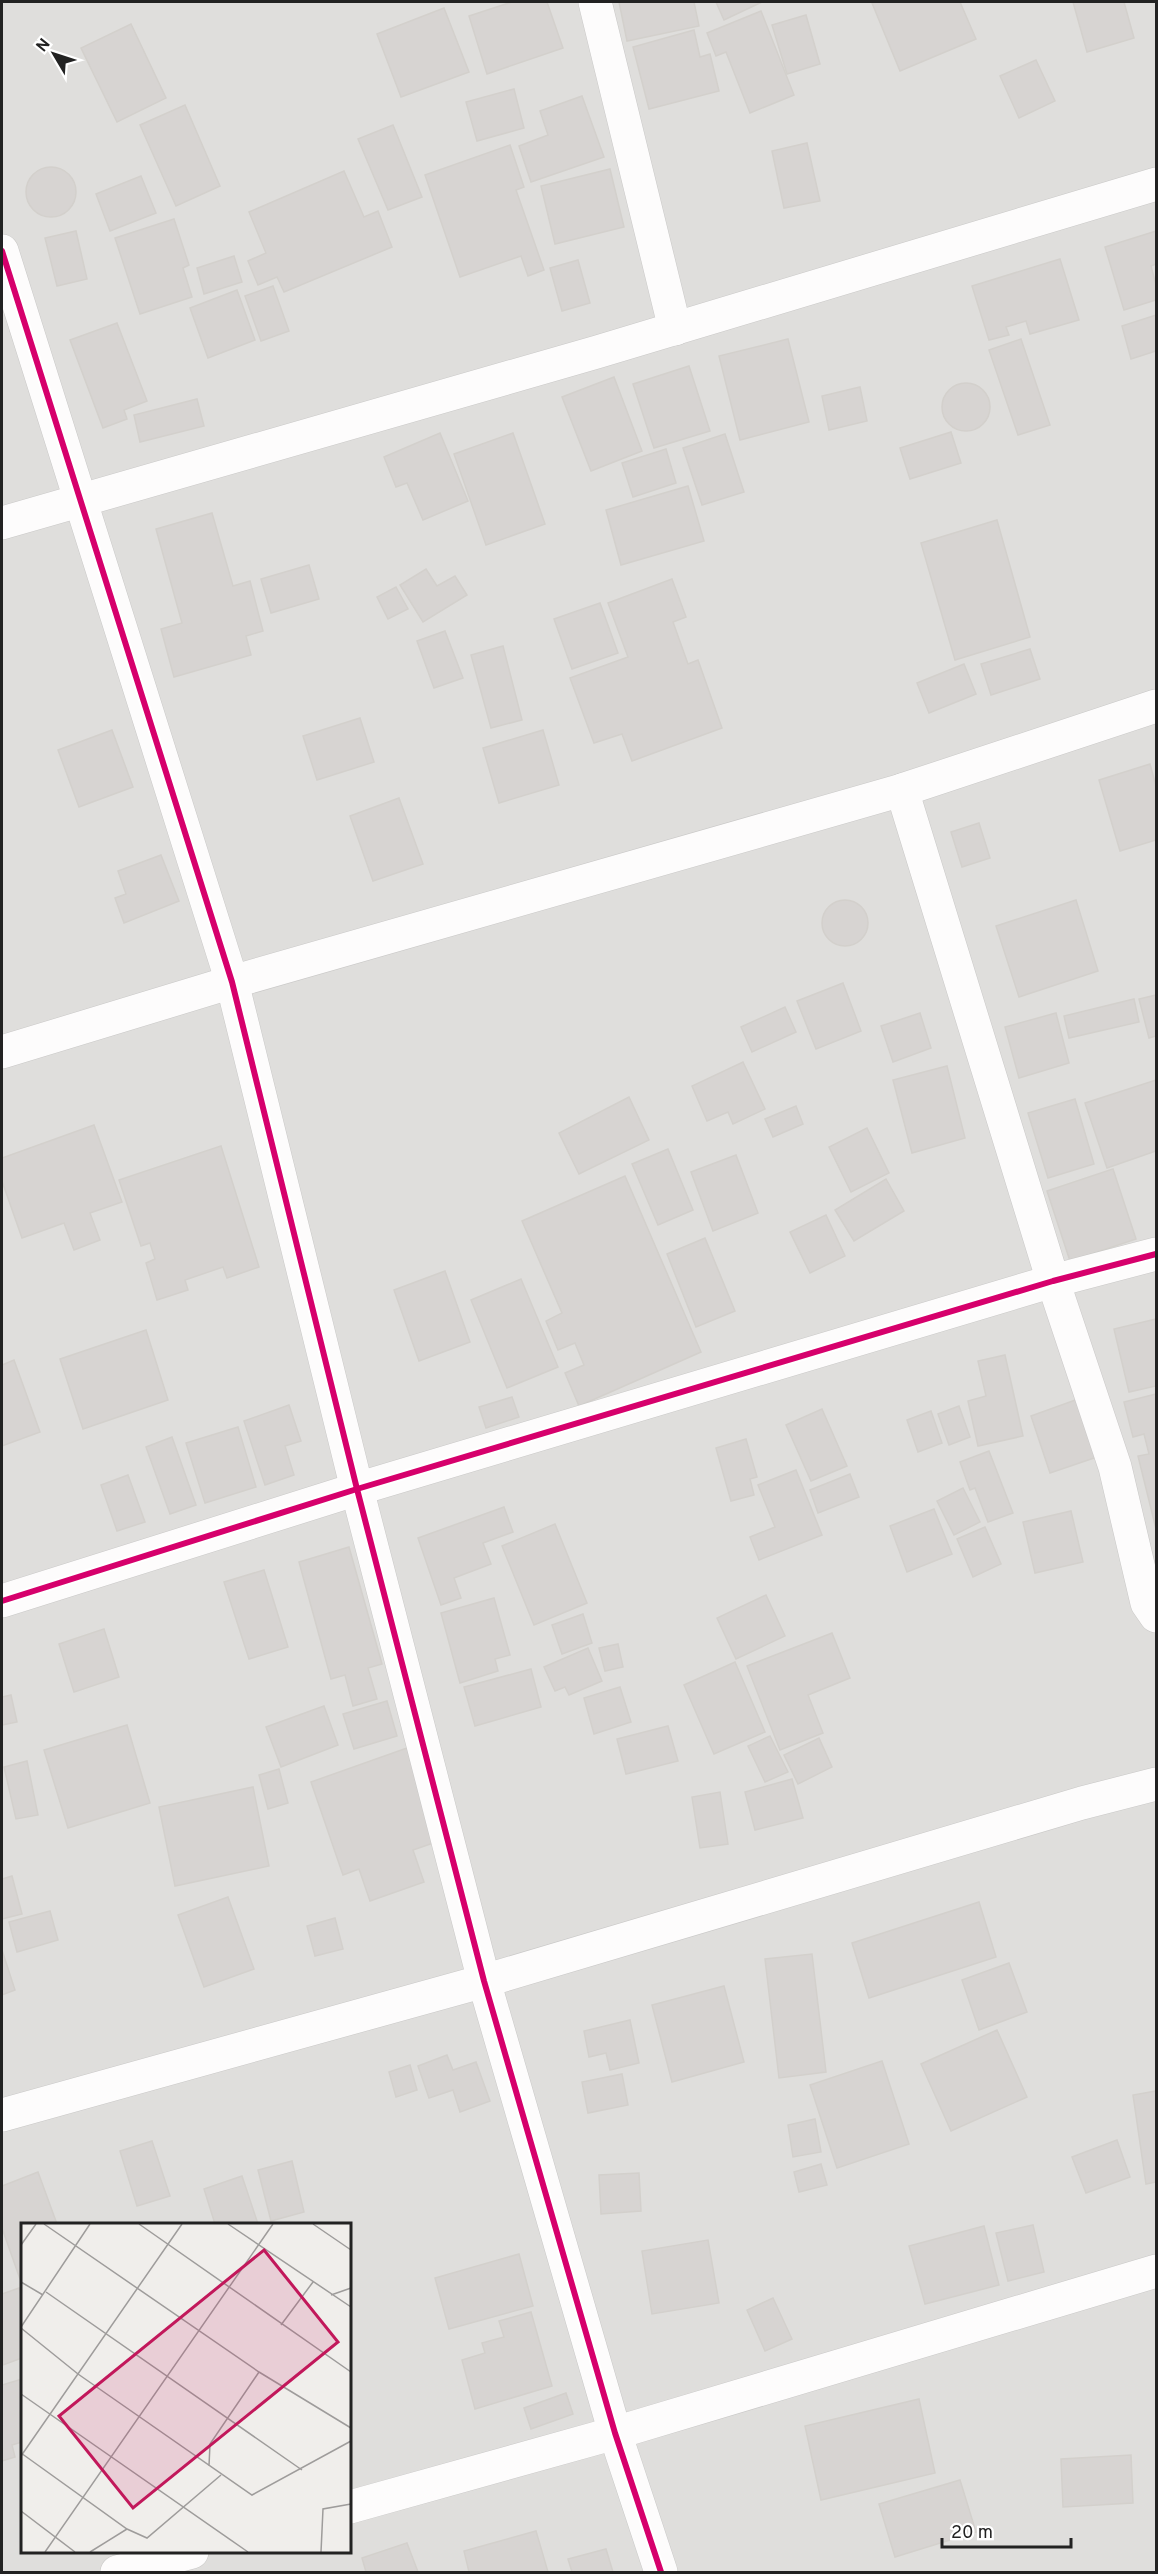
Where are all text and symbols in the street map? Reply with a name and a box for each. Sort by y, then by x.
north arrow [24,24,84,84]
text: N [33,35,55,57]
inset map [21,2223,351,2553]
scale bar [942,2511,1071,2549]
text: 20 m [951,2522,993,2545]

